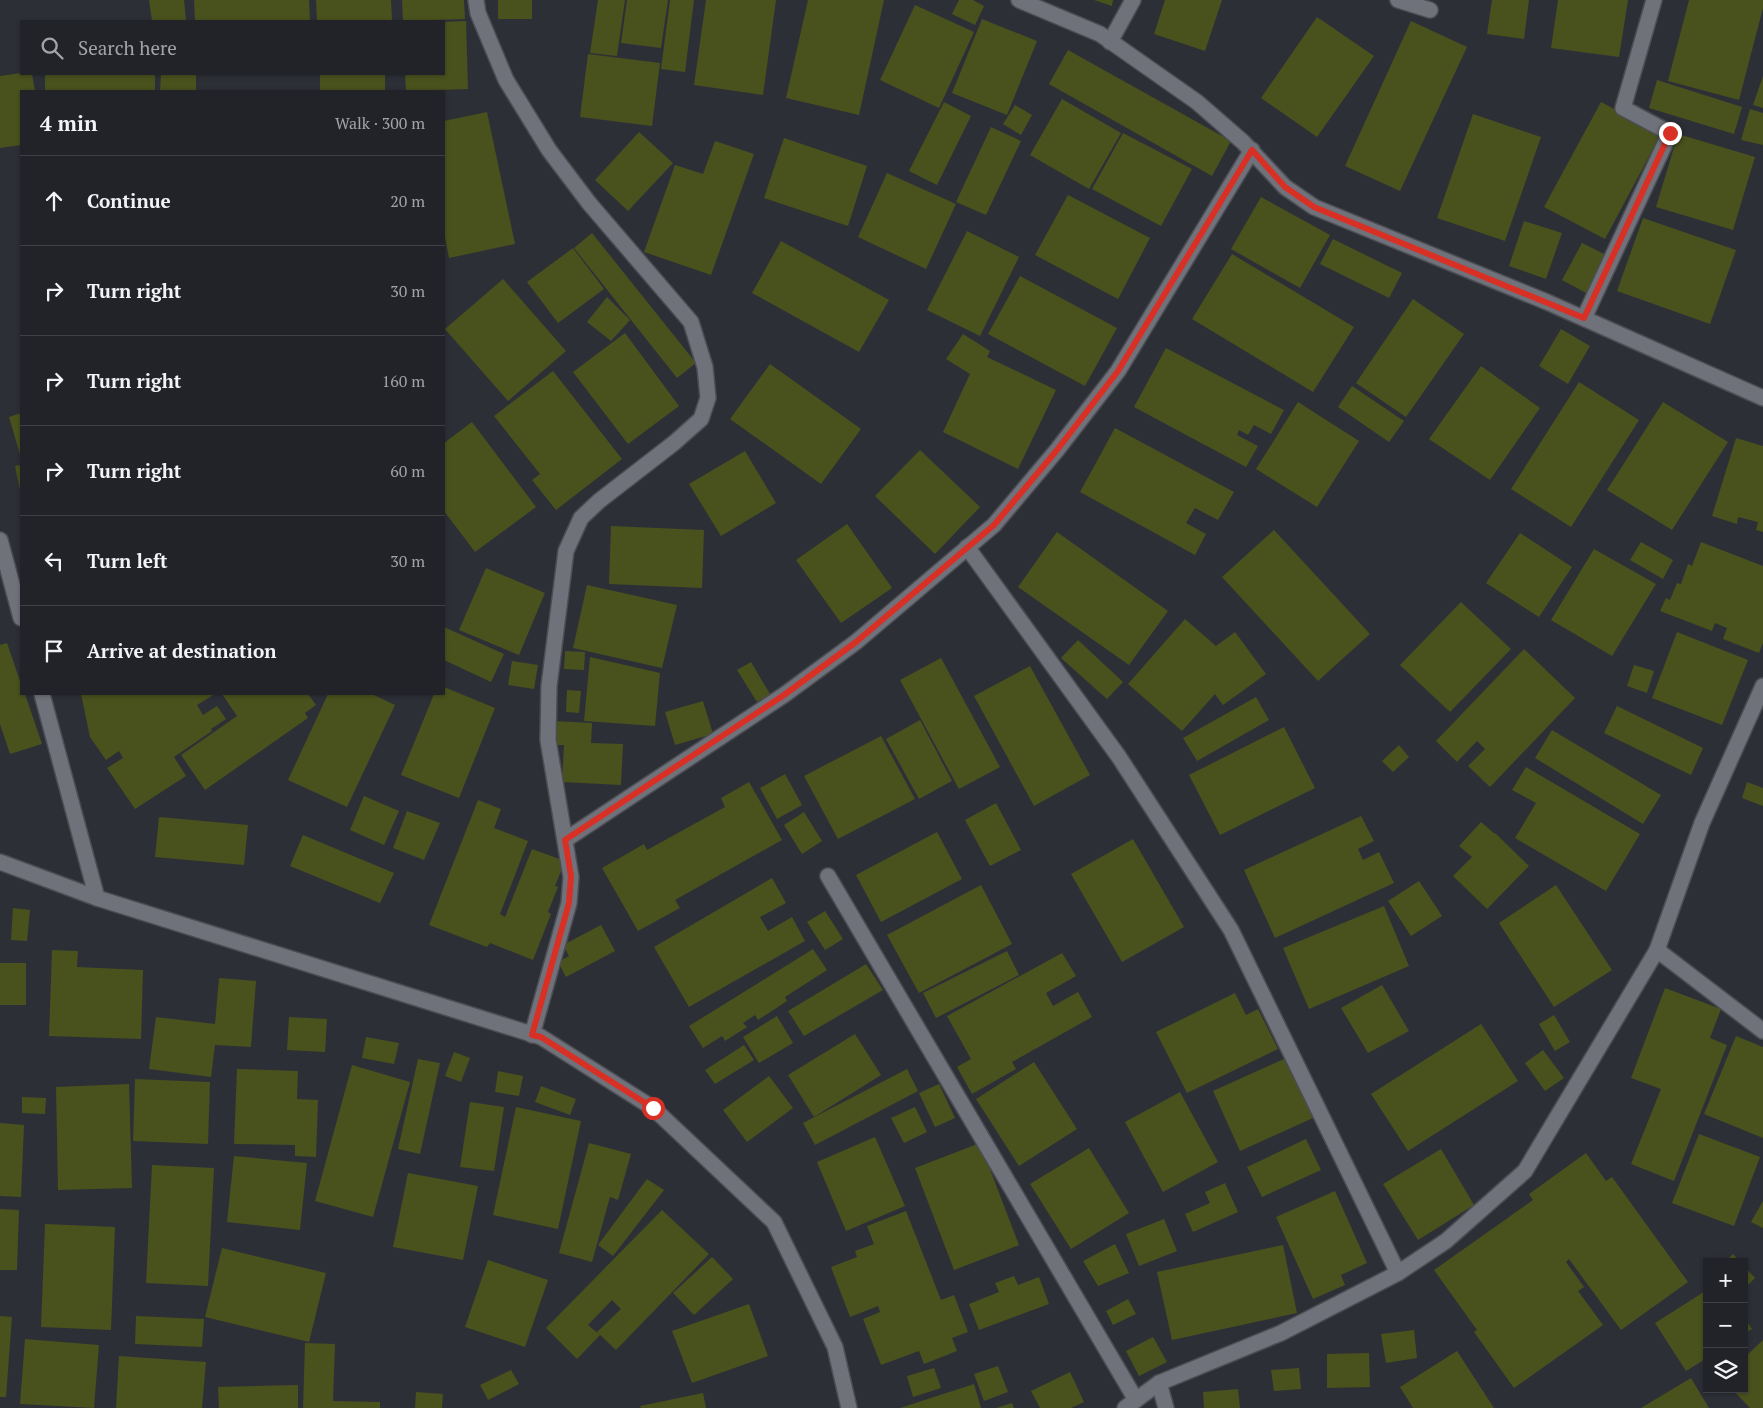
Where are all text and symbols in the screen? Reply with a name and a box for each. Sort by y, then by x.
search box [20,20,445,75]
icon: search [38,34,66,62]
text: Search here [78,35,177,60]
text: 4 min [40,109,97,137]
text: Walk · 300 m [335,112,425,134]
route end [1659,122,1682,145]
icon: ahead [40,187,68,215]
text: Continue [87,188,171,213]
text: 20 m [390,190,425,212]
icon: right [40,277,68,305]
text: Turn right [87,278,181,303]
text: 30 m [390,280,425,302]
icon: right [40,367,68,395]
text: Turn right [87,368,181,393]
text: 160 m [382,370,425,392]
icon: right [40,457,68,485]
text: Turn right [87,458,181,483]
text: 60 m [390,460,425,482]
icon: left [40,547,68,575]
text: Turn left [87,548,168,573]
text: 30 m [390,550,425,572]
icon: arrive [40,637,68,665]
text: Arrive at destination [87,638,276,663]
route start [642,1097,665,1120]
map controls [1703,1258,1748,1393]
button: + [1703,1258,1748,1303]
button: − [1703,1303,1748,1348]
button: layers [1703,1348,1748,1393]

